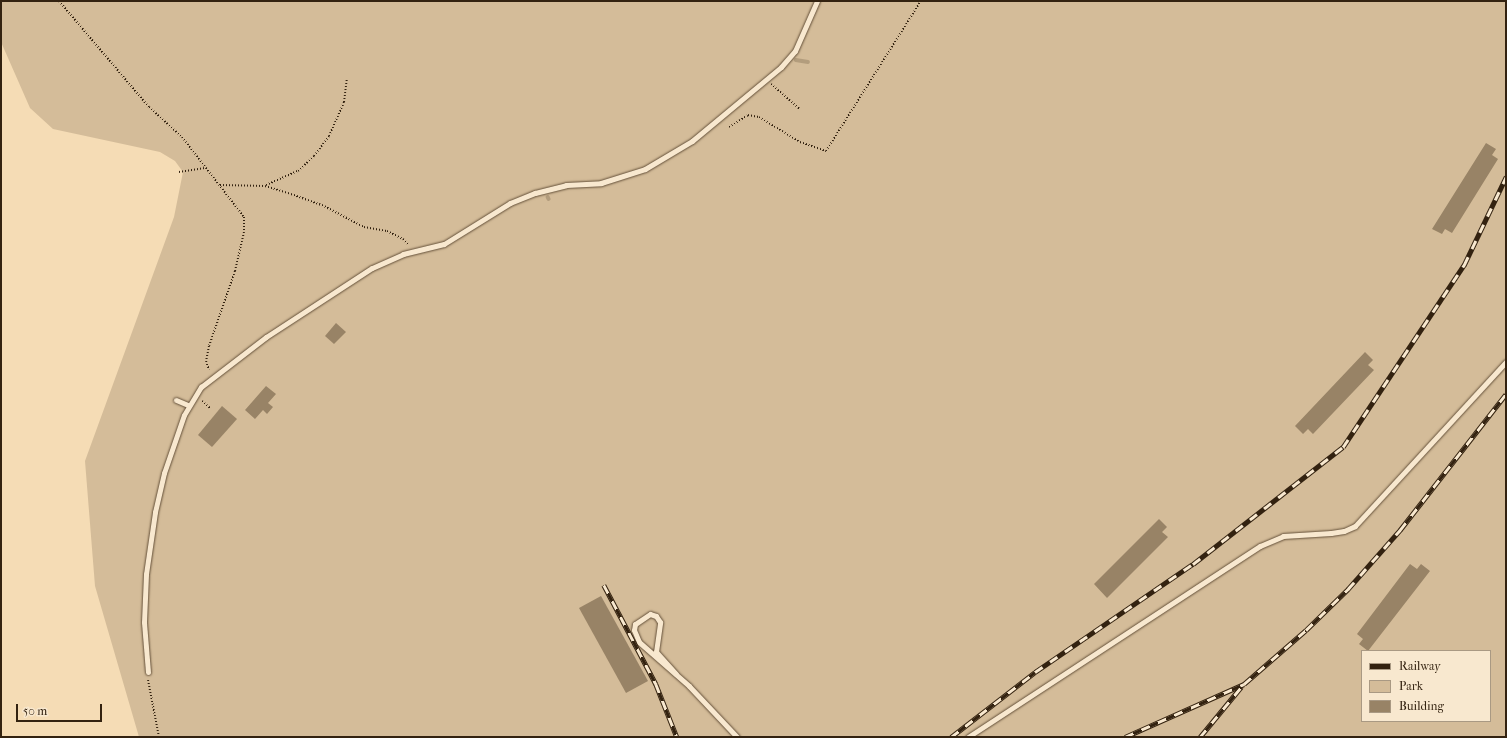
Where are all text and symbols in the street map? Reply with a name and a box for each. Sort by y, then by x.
legend [1361,650,1491,722]
text: Railway [1399,659,1441,673]
text: Park [1399,679,1423,693]
scale bar [18,696,104,722]
text: Building [1399,699,1444,713]
text: 50 m [23,704,47,718]

